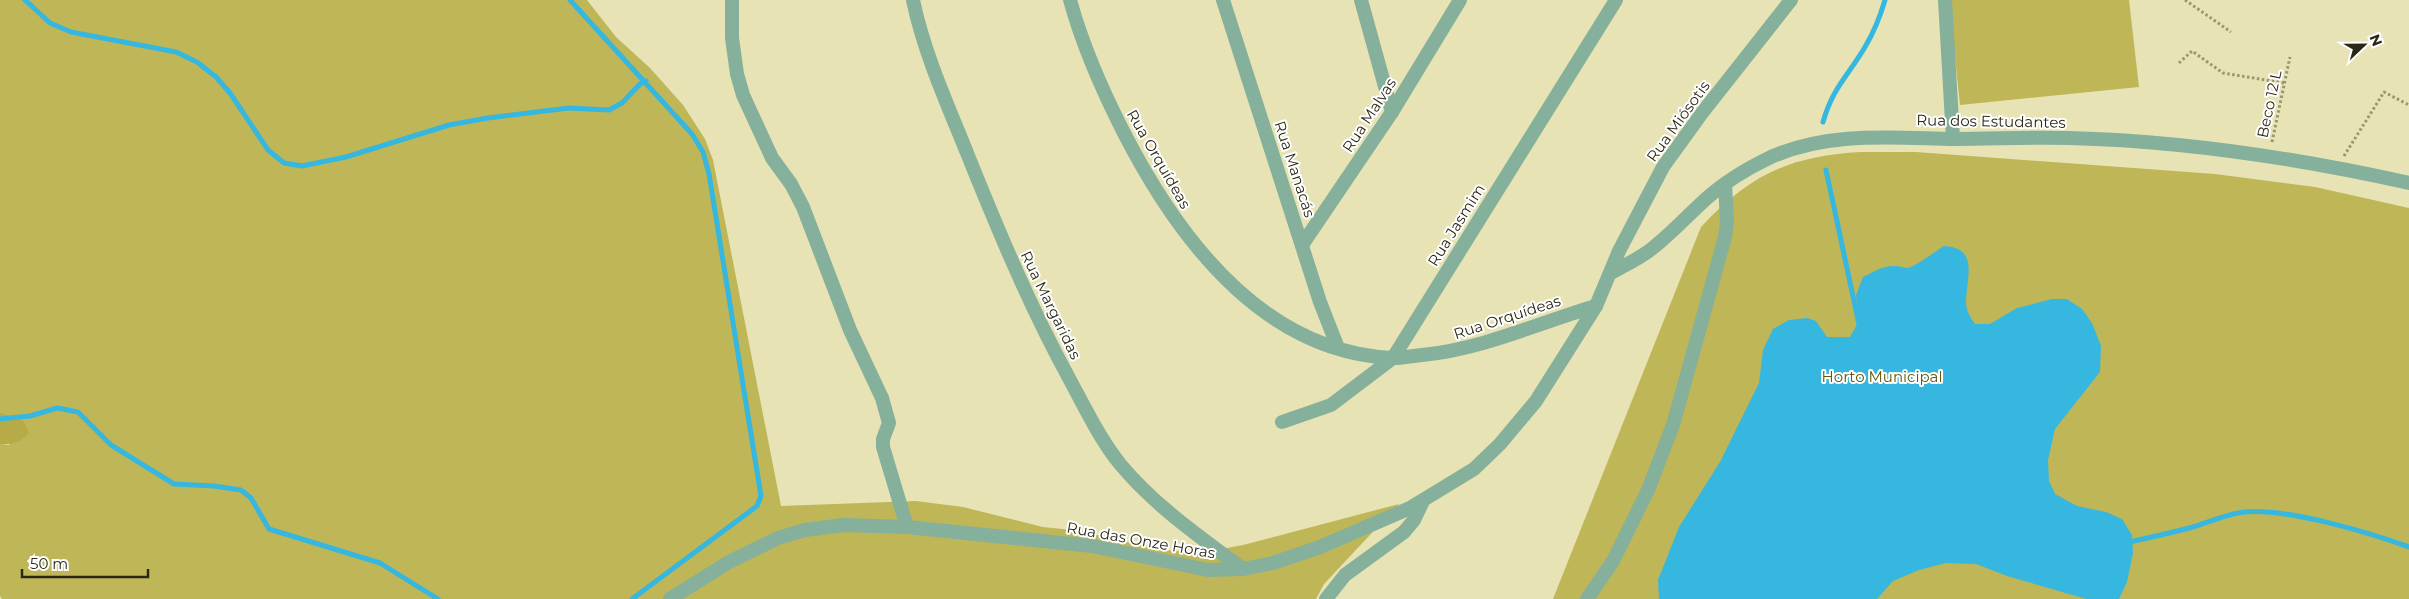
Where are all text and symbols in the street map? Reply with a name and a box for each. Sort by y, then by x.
north arrow [2339,20,2389,70]
text: N [2366,32,2387,49]
street label: Beco 12 L [2253,68,2285,140]
street label: Rua Malvas [1338,74,1400,156]
street label: Rua Miósotis [1642,77,1714,165]
street label: Rua Orquídeas [1123,106,1195,212]
street label: Rua dos Estudantes [1916,110,2066,132]
street label: Rua Manacás [1270,118,1320,220]
street label: Rua Jasmim [1423,180,1489,270]
street label: Rua Margaridas [1017,248,1085,362]
street label: Rua Orquídeas [1451,291,1563,343]
park label: Horto Municipal [1822,367,1942,386]
street label: Rua das Onze Horas [1065,518,1217,562]
scale bar [22,546,149,578]
text: 50 m [30,554,68,573]

